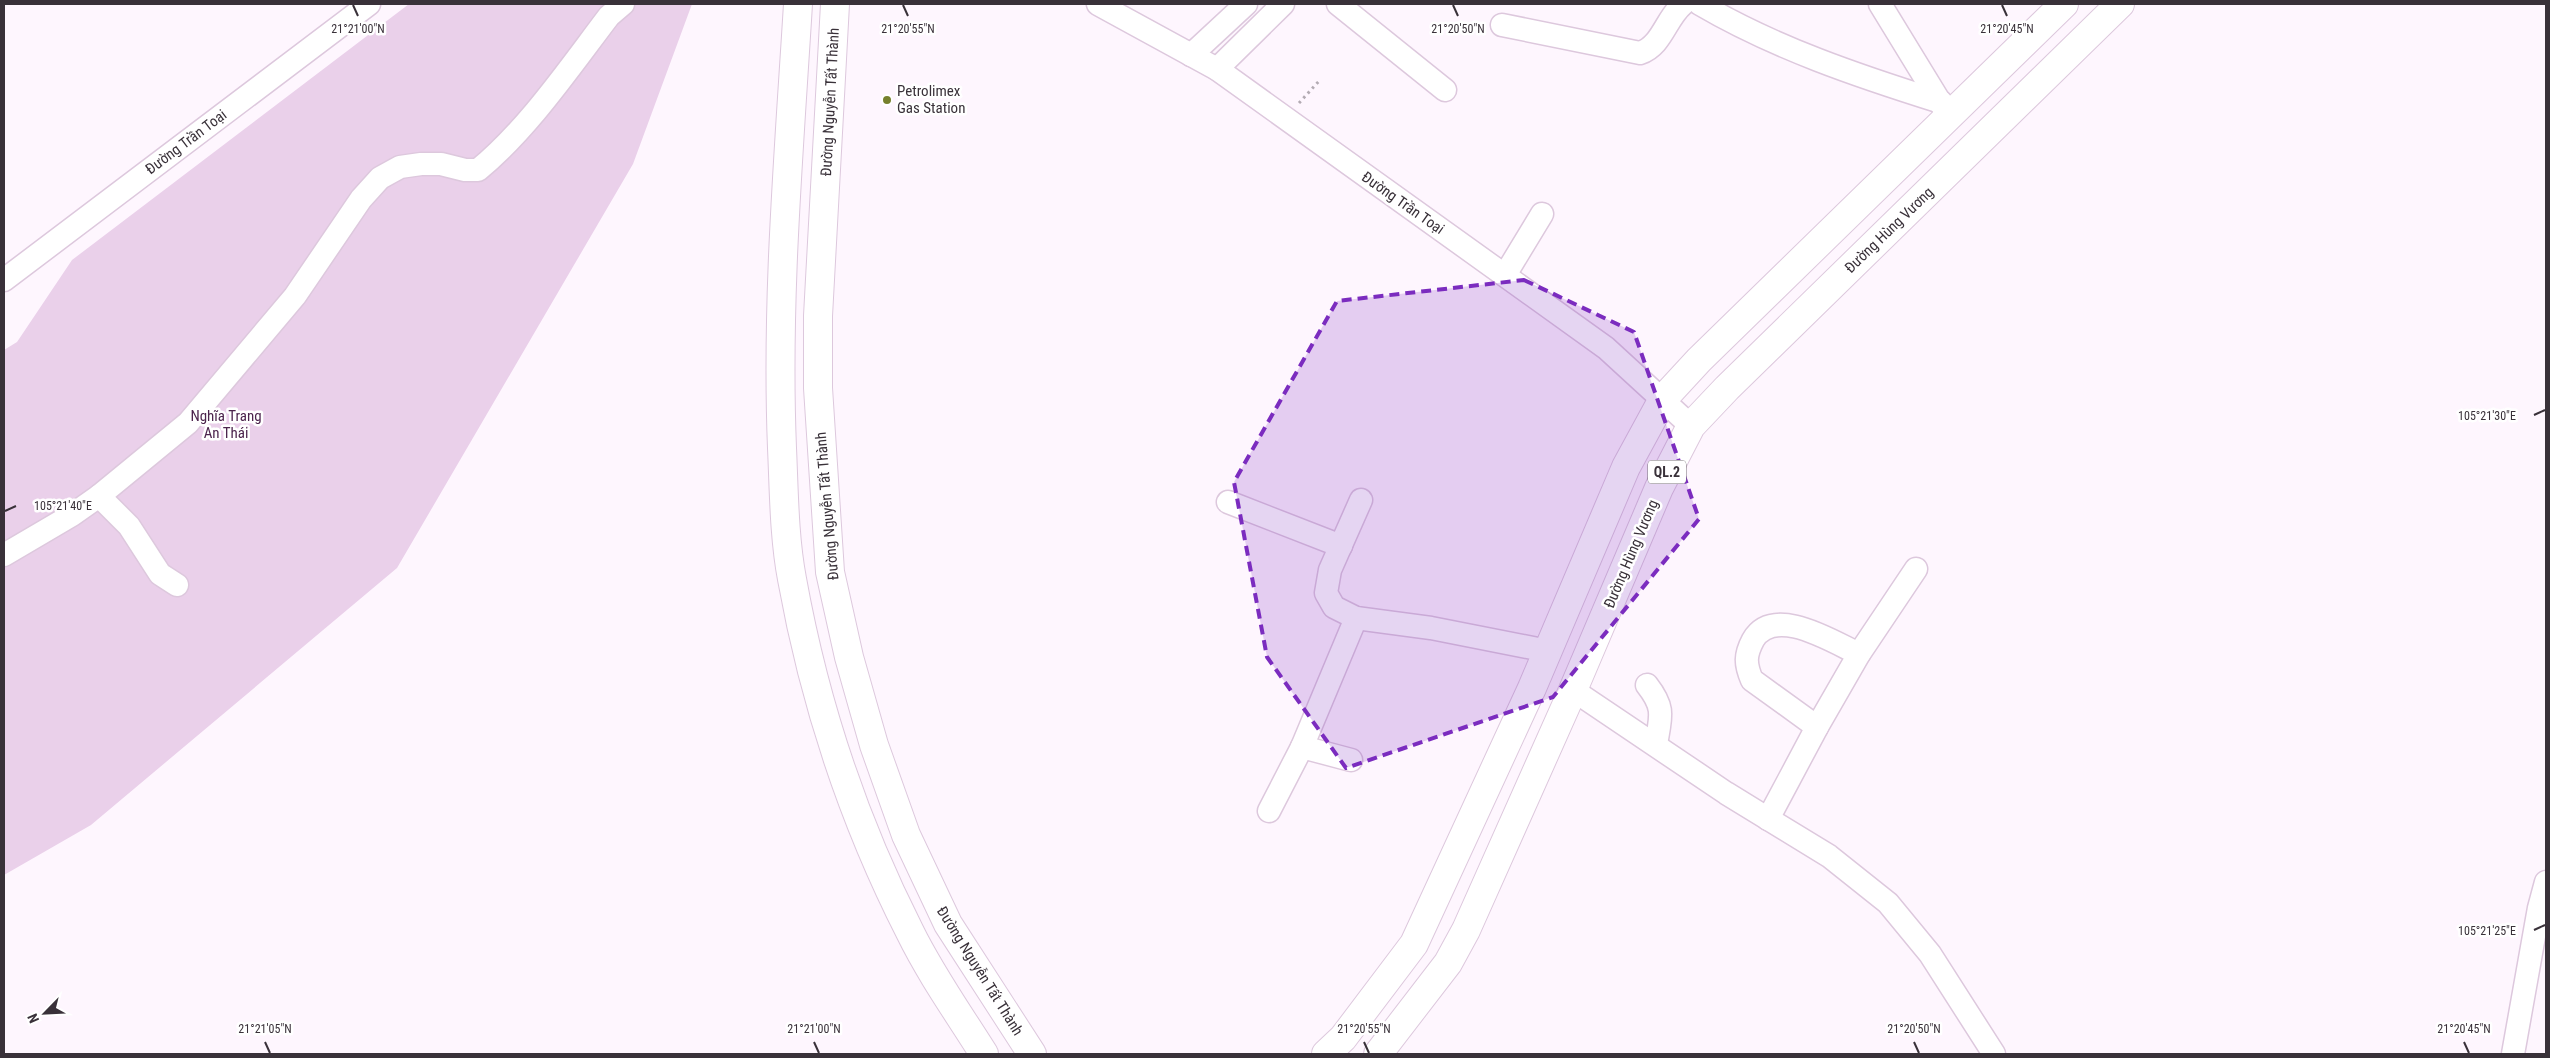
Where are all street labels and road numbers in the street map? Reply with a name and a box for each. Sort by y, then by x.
street label: Đường Nguyễn Tất Thành [817,27,843,177]
street label: Đường Trần Toại [142,106,230,178]
street label: Đường Trần Toại [1358,168,1448,238]
street label: Đường Hùng Vương [1841,183,1937,277]
street label: Đường Nguyễn Tất Thành [812,431,842,581]
road number: QL.2 [1648,461,1686,484]
street label: Đường Hùng Vương [1600,497,1662,611]
street label: Đường Nguyễn Tất Thành [933,903,1027,1039]

